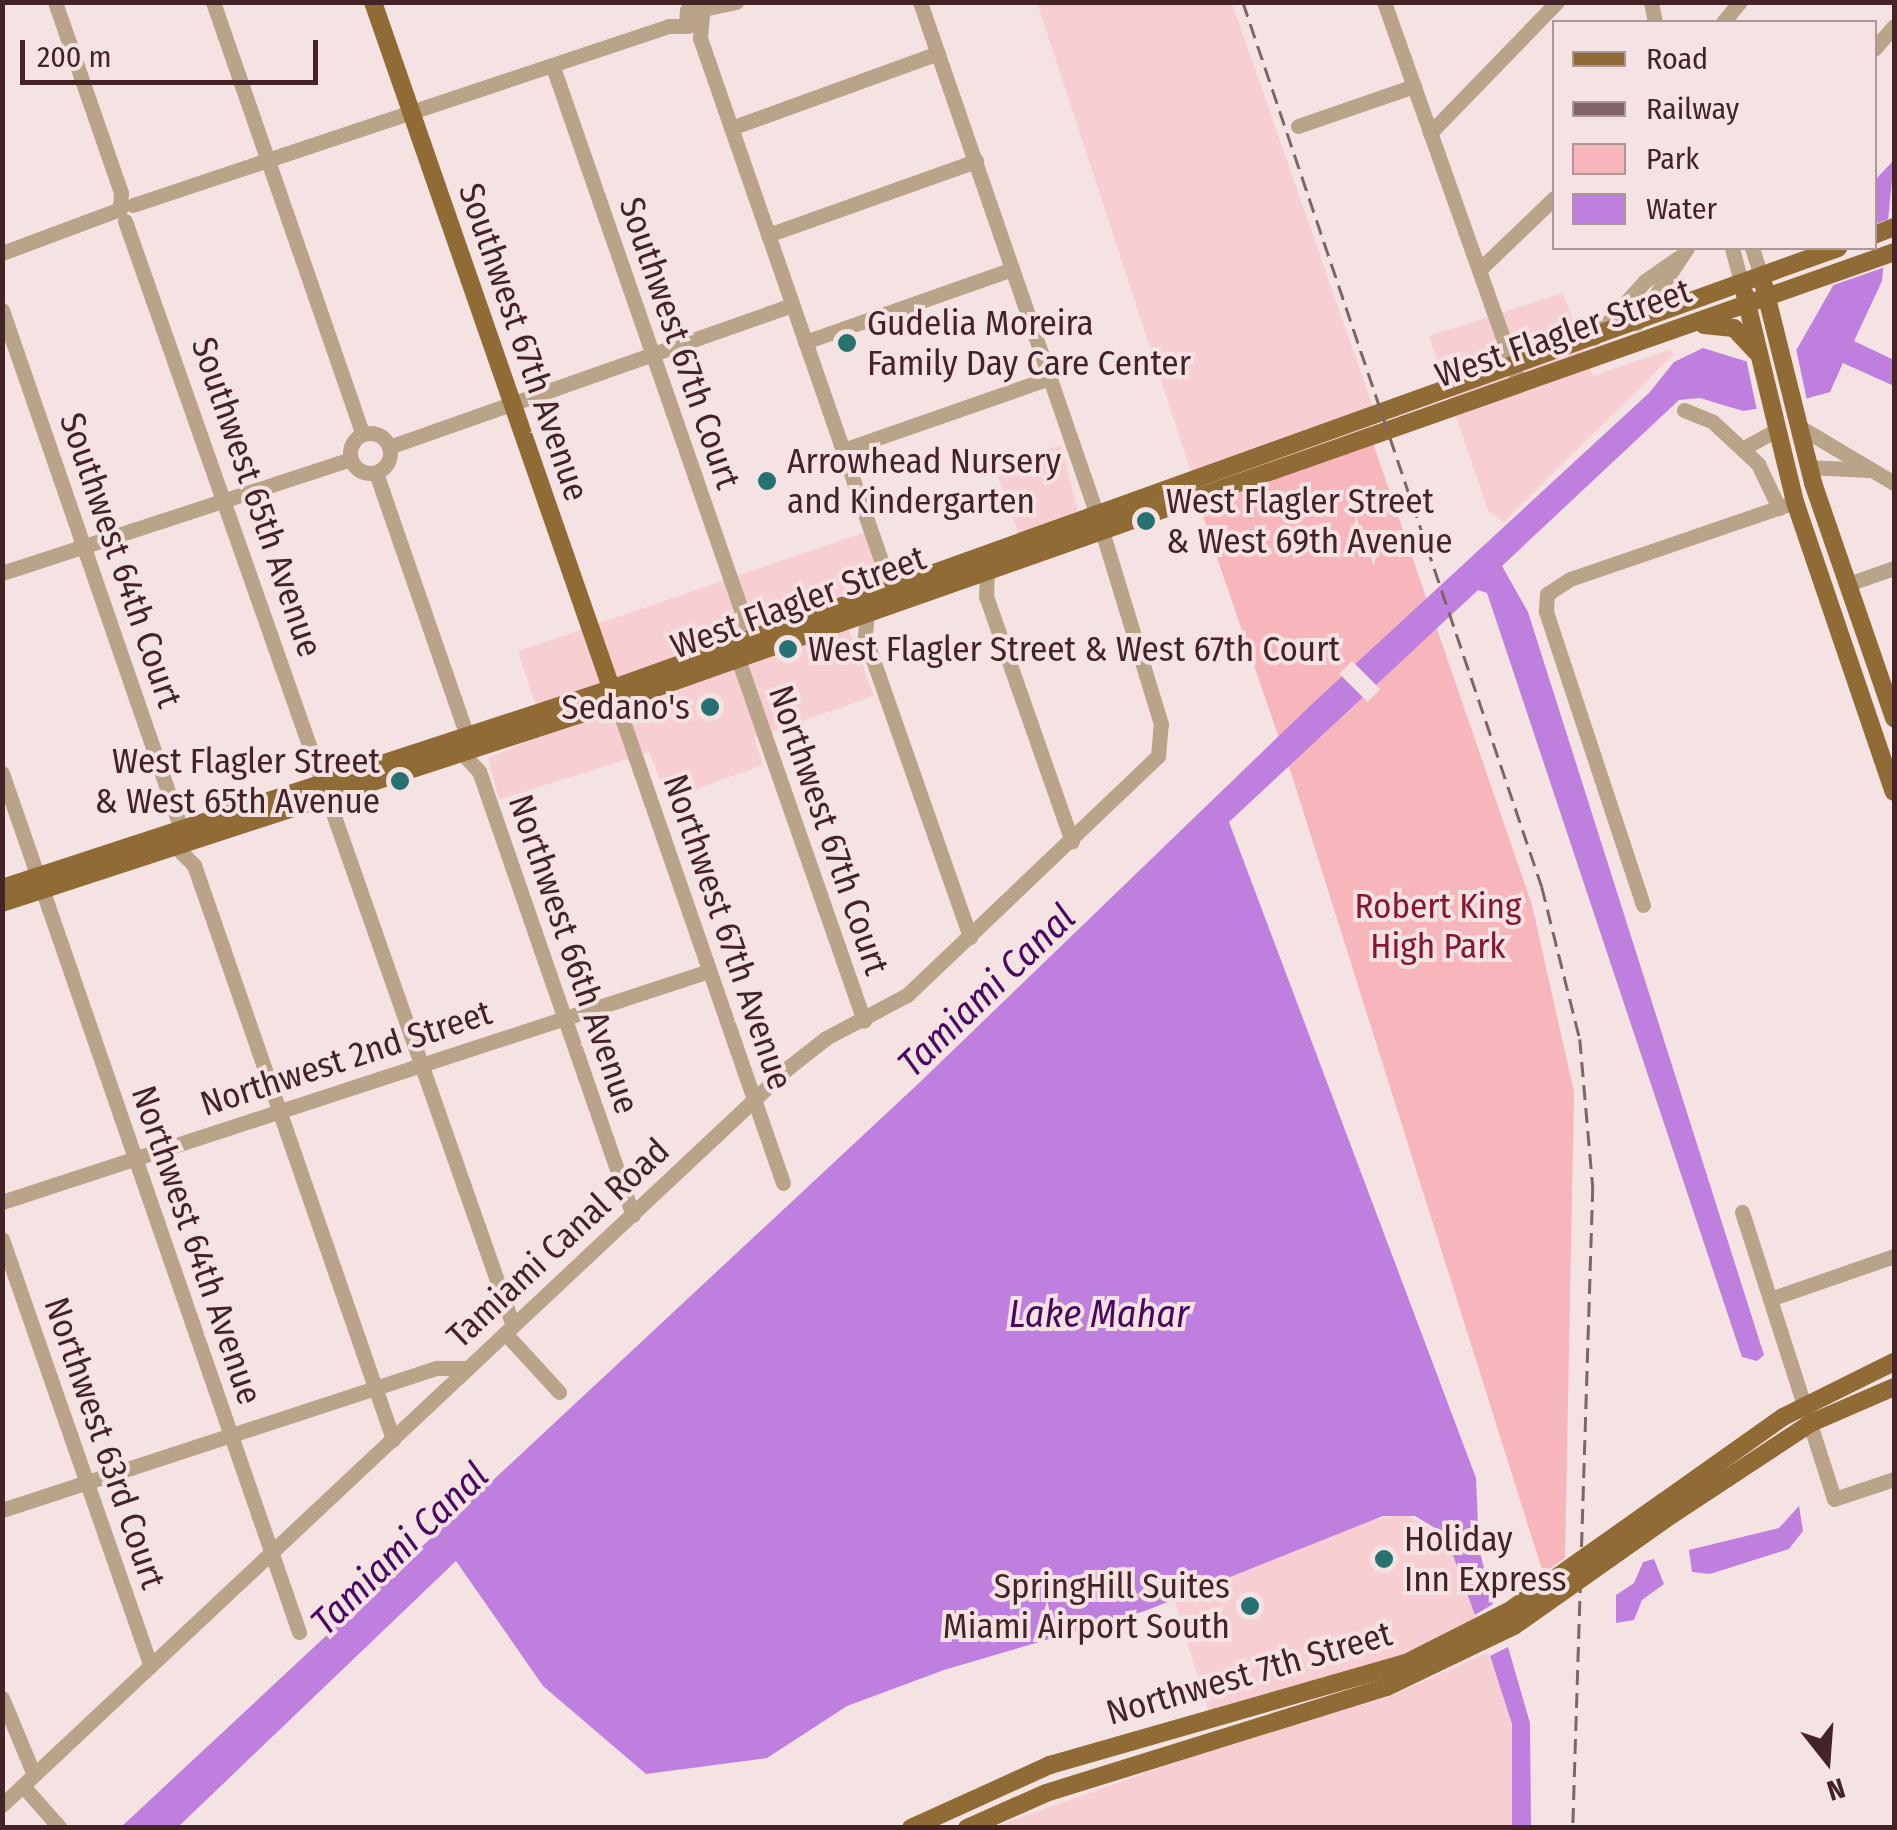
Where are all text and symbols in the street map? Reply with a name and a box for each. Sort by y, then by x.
scale bar [25,20,322,82]
legend [1552,20,1877,250]
text: 200 m [37,39,112,75]
text: Road [1646,41,1708,77]
text: Railway [1646,91,1739,127]
text: Park [1646,141,1699,177]
street label: Southwest 67th Avenue [450,178,598,506]
text: Water [1646,191,1717,227]
street label: Southwest 67th Court [610,192,750,494]
street label: West Flagler Street [1429,270,1697,396]
place label: Gudelia Moreira Family Day Care Center [867,302,1191,384]
street label: Southwest 65th Avenue [183,332,331,662]
marker: Gudelia Moreira Family Day Care Center [836,332,858,354]
street label: Southwest 64th Court [51,407,191,713]
place label: Arrowhead Nursery and Kindergarten [787,440,1061,522]
marker: Arrowhead Nursery and Kindergarten [756,470,778,492]
place label: West Flagler Street & West 69th Avenue [1166,480,1452,562]
marker: West Flagler Street & West 69th Avenue [1135,510,1157,532]
street label: West Flagler Street [665,536,931,668]
place label: West Flagler Street & West 67th Court [808,628,1340,670]
marker: West Flagler Street & West 67th Court [777,638,799,660]
street label: Northwest 67th Court [760,680,898,980]
place label: Sedano's [561,686,690,728]
marker: Sedano's [699,696,721,718]
place label: West Flagler Street & West 65th Avenue [94,740,380,822]
street label: Northwest 67th Avenue [654,769,802,1095]
marker: West Flagler Street & West 65th Avenue [389,770,411,792]
street label: Northwest 66th Avenue [500,789,648,1119]
park label: Robert King High Park [1355,885,1521,967]
water label: Tamiami Canal [889,895,1085,1087]
street label: Northwest 2nd Street [195,991,497,1125]
street label: Northwest 64th Avenue [123,1080,271,1410]
street label: Tamiami Canal Road [438,1129,678,1357]
street label: Northwest 63rd Court [35,1292,175,1594]
water label: Lake Mahar [1009,1292,1189,1338]
water label: Tamiami Canal [302,1453,498,1645]
place label: Holiday Inn Express [1404,1518,1567,1600]
marker: Holiday Inn Express [1373,1548,1395,1570]
place label: SpringHill Suites Miami Airport South [943,1565,1230,1647]
marker: SpringHill Suites Miami Airport South [1239,1595,1261,1617]
street label: Northwest 7th Street [1101,1612,1397,1734]
north arrow [1777,1710,1877,1810]
text: N [1823,1771,1849,1807]

